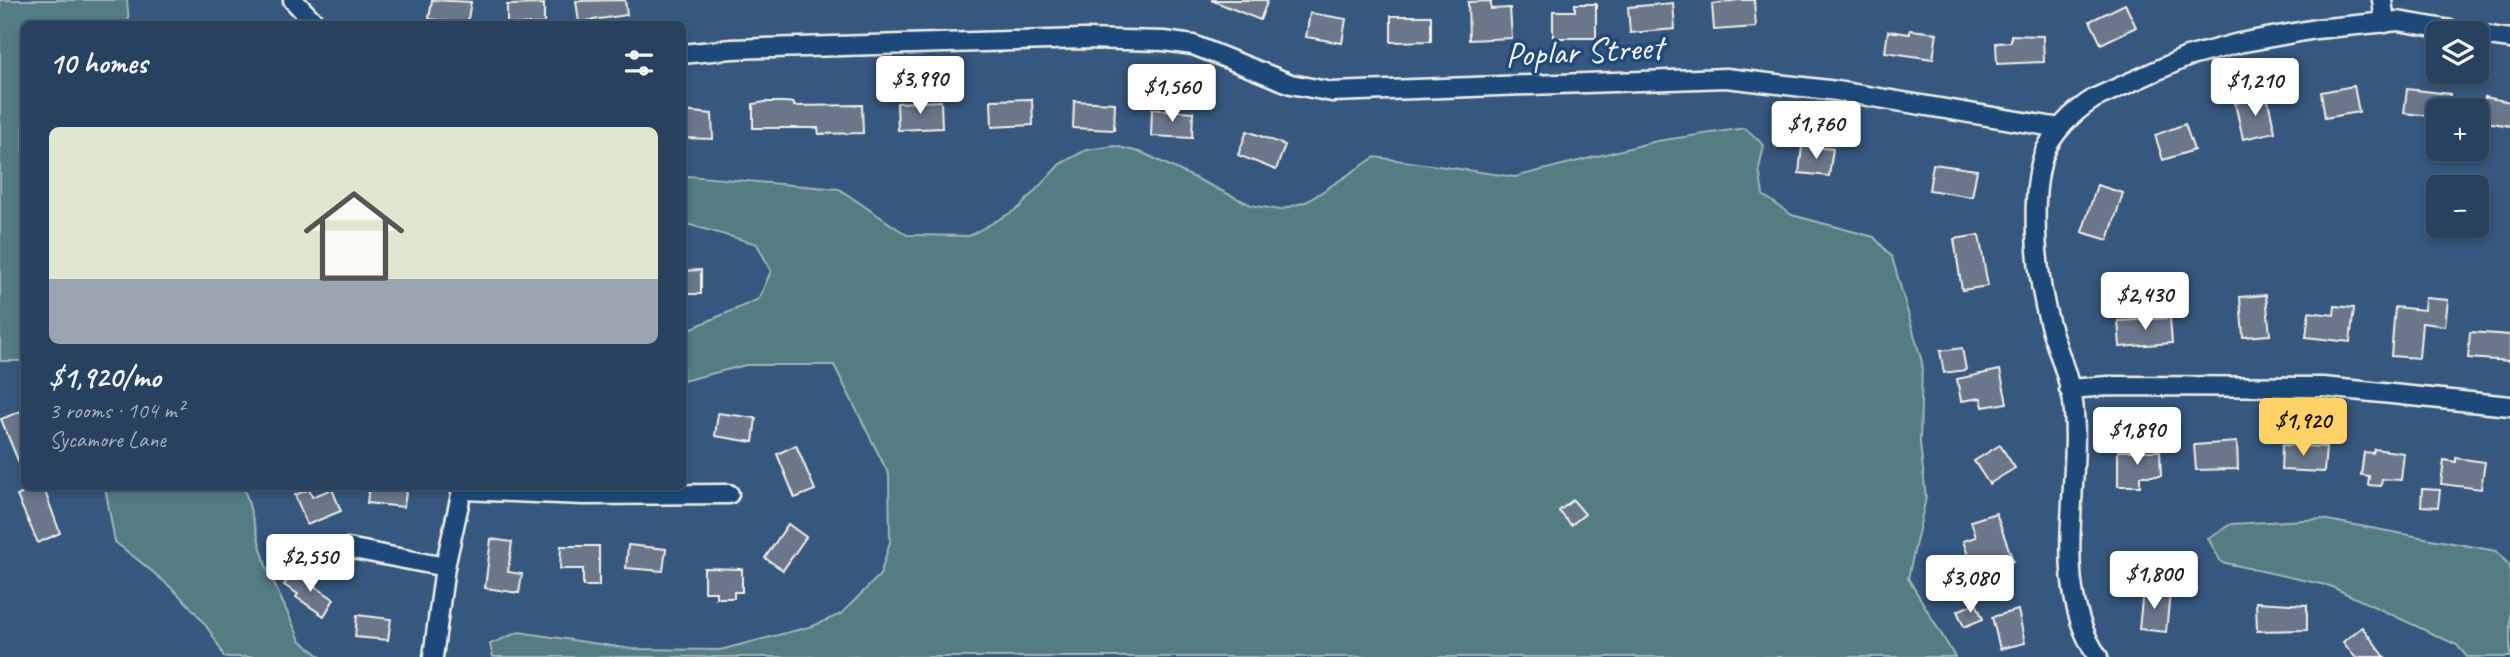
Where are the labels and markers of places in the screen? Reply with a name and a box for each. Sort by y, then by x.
pin: $3,990 [863,57,977,116]
pin: $1,210 [2198,58,2312,118]
pin: $1,560 [1115,64,1229,124]
pin: $1,760 [1759,102,1873,161]
pin: $2,430 [2088,272,2202,332]
pin: $1,920 [2246,398,2360,458]
pin: $1,890 [2080,407,2194,467]
pin: $2,550 [253,534,367,594]
pin: $1,800 [2097,552,2211,611]
pin: $3,080 [1913,556,2027,615]

